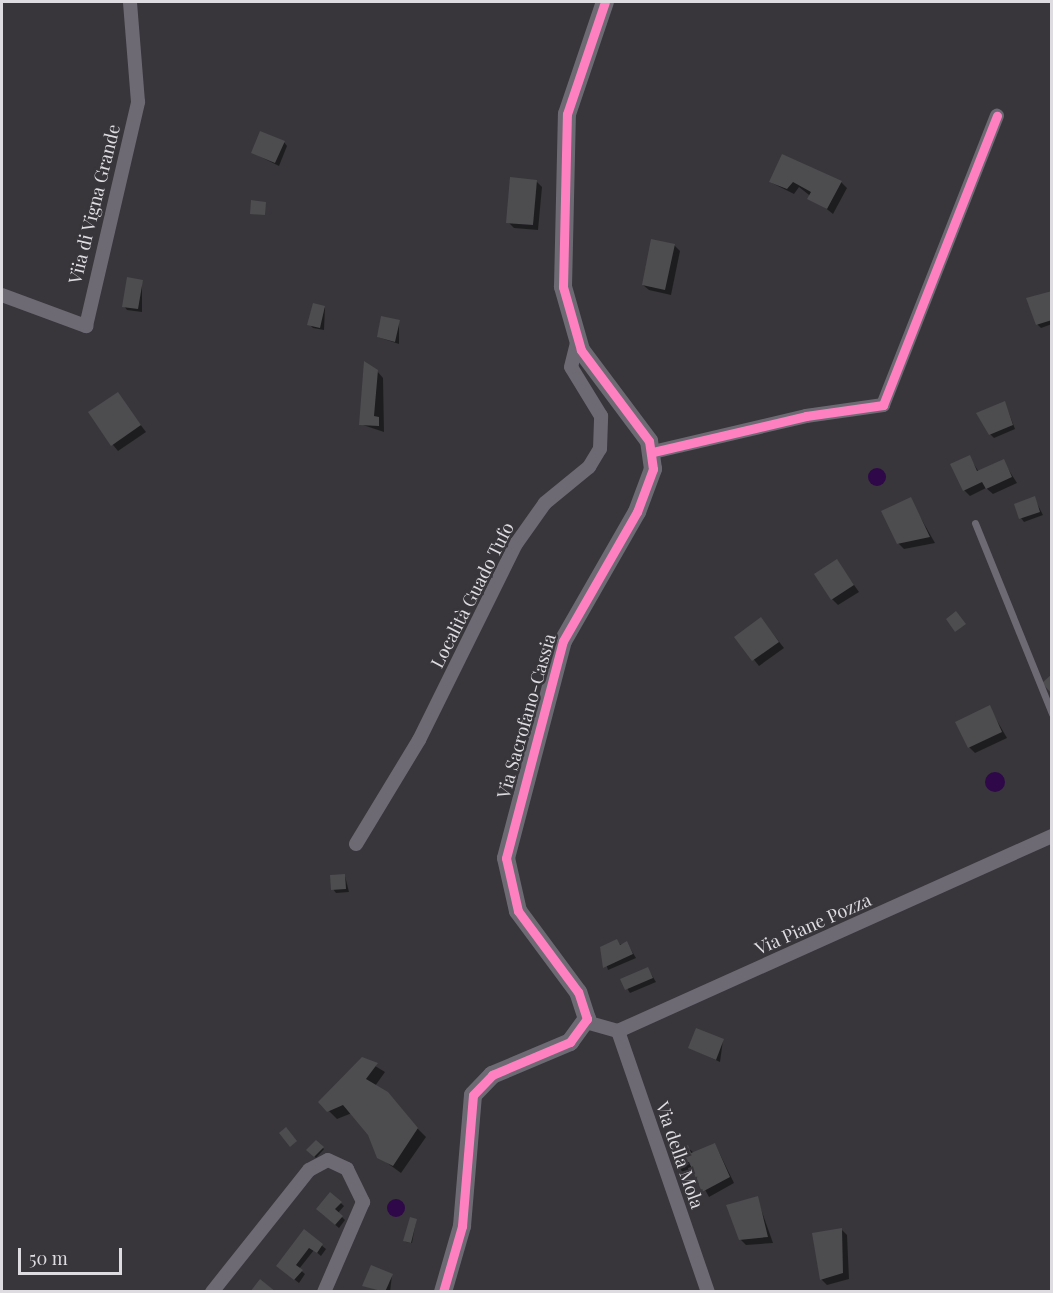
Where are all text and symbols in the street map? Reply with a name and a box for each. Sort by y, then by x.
street label: Viia di Vigna Grande [64,121,124,287]
street label: Località Guado Tufo [426,518,518,672]
street label: Via Sacrofano-Cassia [492,631,560,801]
street label: Via Piane Pozza [752,889,874,959]
street label: Via della Mola [652,1099,708,1211]
scale bar [21,1236,124,1274]
text: 50 m [29,1246,68,1270]

